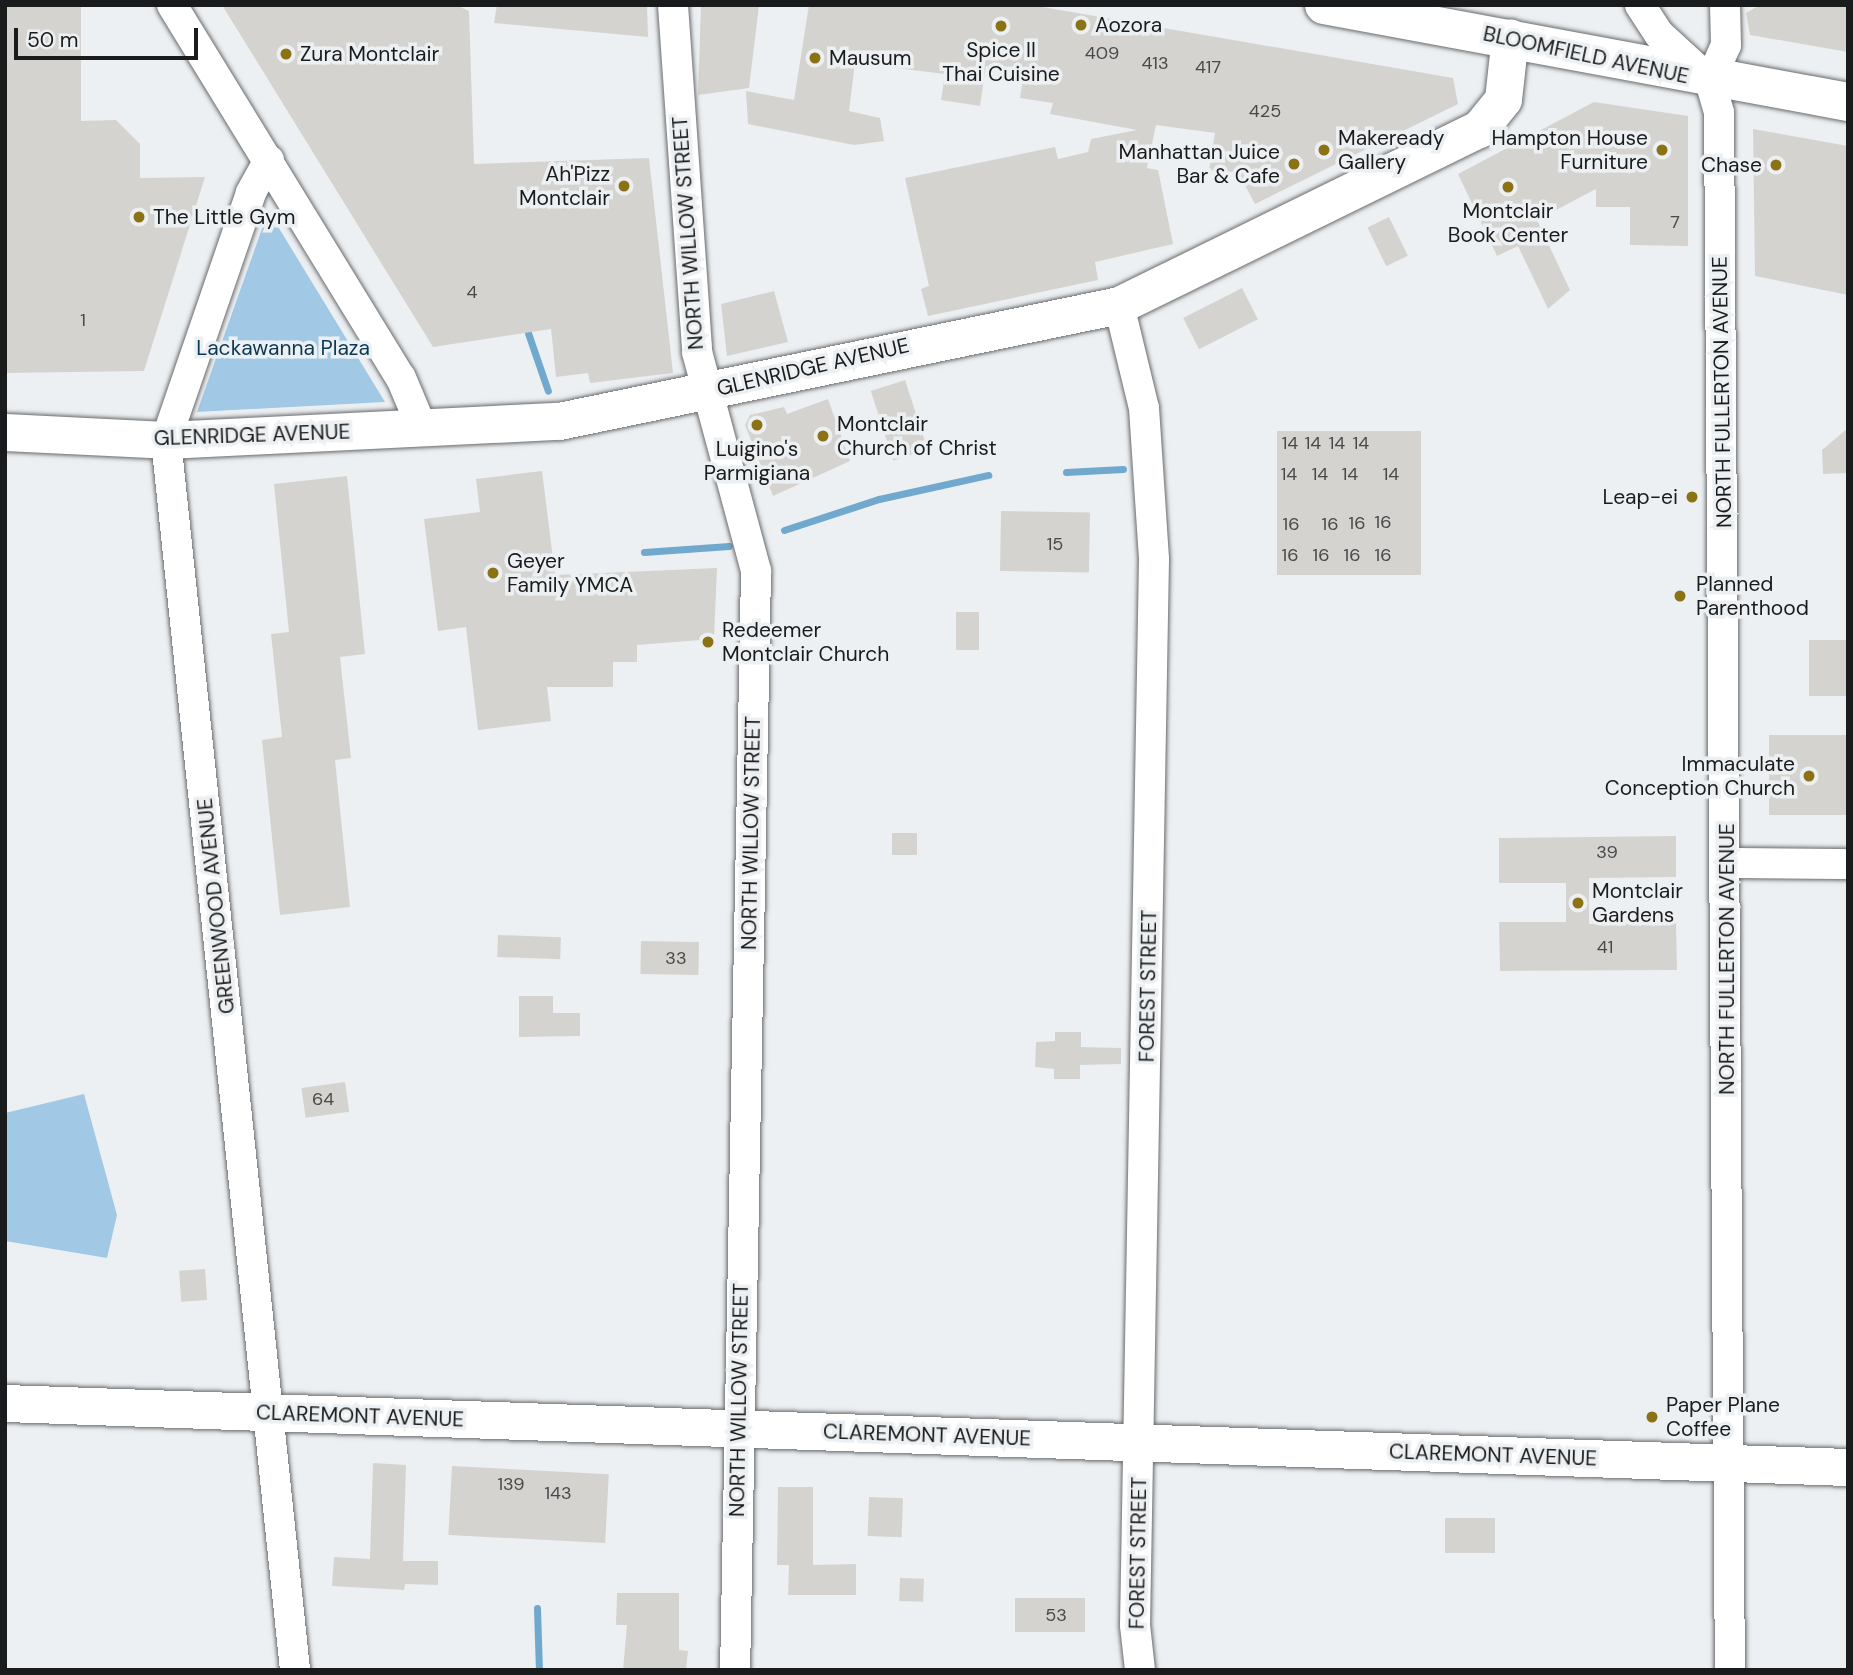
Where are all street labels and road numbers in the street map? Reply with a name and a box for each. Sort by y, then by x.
street label: BLOOMFIELD AVENUE [1481,21,1691,89]
street label: NORTH WILLOW STREET [667,115,709,351]
street label: NORTH FULLERTON AVENUE [1707,256,1737,528]
street label: GLENRIDGE AVENUE [714,333,912,401]
street label: GLENRIDGE AVENUE [153,419,351,451]
street label: NORTH WILLOW STREET [736,716,766,950]
street label: GREENWOOD AVENUE [192,797,240,1015]
street label: NORTH FULLERTON AVENUE [1714,823,1740,1095]
street label: FOREST STREET [1134,909,1162,1063]
street label: NORTH WILLOW STREET [724,1283,754,1517]
street label: CLAREMONT AVENUE [256,1400,464,1432]
street label: CLAREMONT AVENUE [823,1419,1031,1451]
street label: CLAREMONT AVENUE [1389,1439,1597,1471]
street label: FOREST STREET [1124,1476,1152,1630]

